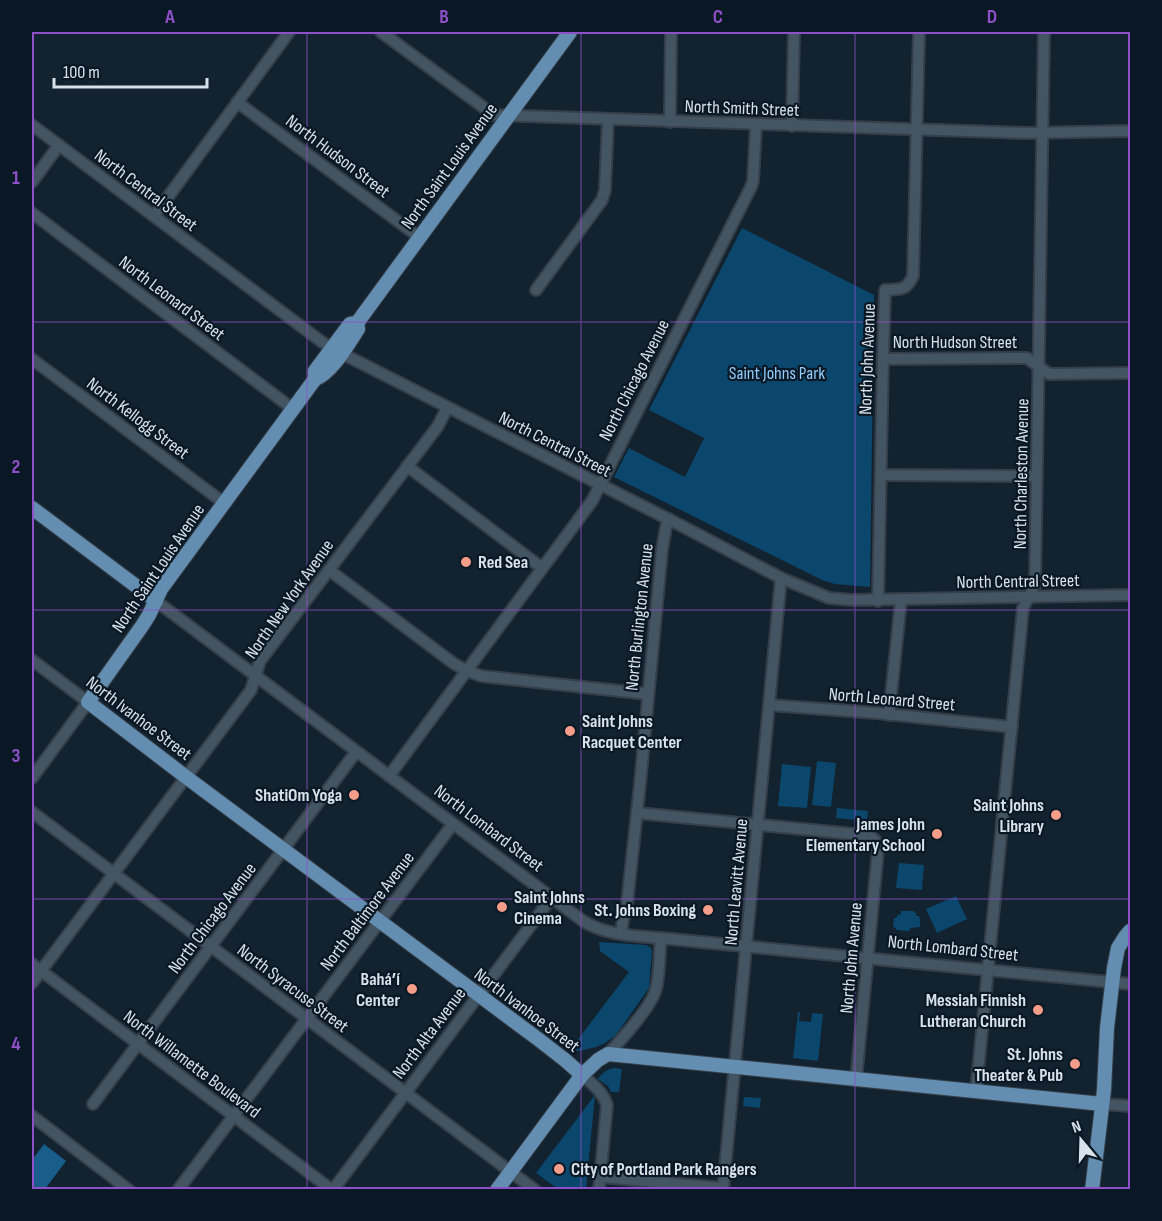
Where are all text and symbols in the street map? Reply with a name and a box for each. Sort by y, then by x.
text: A [164,5,175,29]
text: B [439,5,449,29]
text: C [713,5,723,29]
text: D [987,5,997,29]
scale bar [54,51,207,89]
text: 100 m [63,62,100,83]
street label: North Smith Street [684,96,800,121]
street label: North Saint Louis Avenue [397,99,502,233]
street label: North Hudson Street [282,110,394,203]
street label: North Central Street [90,145,202,236]
text: 1 [12,166,20,190]
street label: North Leonard Street [115,252,229,345]
street label: North John Avenue [855,303,880,415]
street label: North Chicago Avenue [595,316,674,444]
street label: North Hudson Street [893,332,1018,353]
park label: Saint Johns Park [729,363,825,384]
street label: North Kellogg Street [82,373,193,464]
street label: North Charleston Avenue [1010,398,1033,550]
street label: North Central Street [495,407,615,482]
text: 2 [12,455,20,479]
street label: North Saint Louis Avenue [108,500,209,636]
street label: North New York Avenue [241,536,338,663]
street label: North Burlington Avenue [621,542,658,692]
place label: Red Sea [478,552,528,573]
marker: Red Sea [459,555,473,569]
street label: North Central Street [956,570,1080,593]
street label: North Ivanhoe Street [82,672,196,765]
street label: North Leonard Street [828,683,957,716]
place label: Saint Johns Racquet Center [582,711,682,753]
marker: Saint Johns Racquet Center [563,724,577,738]
text: 3 [12,744,21,768]
street label: North Lombard Street [430,781,548,877]
place label: ShatiOm Yoga [255,785,342,806]
marker: ShatiOm Yoga [347,788,361,802]
place label: Saint Johns Library [973,795,1044,837]
marker: Saint Johns Library [1049,808,1063,822]
place label: James John Elementary School [806,814,925,856]
street label: North Leavitt Avenue [721,818,752,946]
marker: James John Elementary School [930,827,944,841]
street label: North Baltimore Avenue [316,848,419,975]
street label: North Chicago Avenue [164,859,261,978]
place label: Saint Johns Cinema [514,887,585,929]
marker: Saint Johns Cinema [495,900,509,914]
place label: St. Johns Boxing [594,900,696,921]
street label: North John Avenue [836,902,867,1015]
marker: St. Johns Boxing [701,903,715,917]
street label: North Lombard Street [887,931,1020,966]
street label: North Syracuse Street [233,940,353,1037]
street label: North Ivanhoe Street [470,964,584,1057]
place label: Bahá’í Center [356,969,400,1011]
marker: Bahá’í Center [405,982,419,996]
street label: North Alta Avenue [388,984,470,1083]
place label: Messiah Finnish Lutheran Church [920,990,1026,1032]
marker: Messiah Finnish Lutheran Church [1031,1003,1045,1017]
street label: North Willamette Boulevard [119,1006,264,1123]
text: 4 [11,1032,21,1056]
place label: St. Johns Theater & Pub [974,1044,1063,1086]
marker: St. Johns Theater & Pub [1068,1057,1082,1071]
north arrow [1051,1110,1111,1170]
text: N [1069,1117,1084,1138]
place label: City of Portland Park Rangers [571,1159,757,1180]
marker: City of Portland Park Rangers [552,1162,566,1176]

